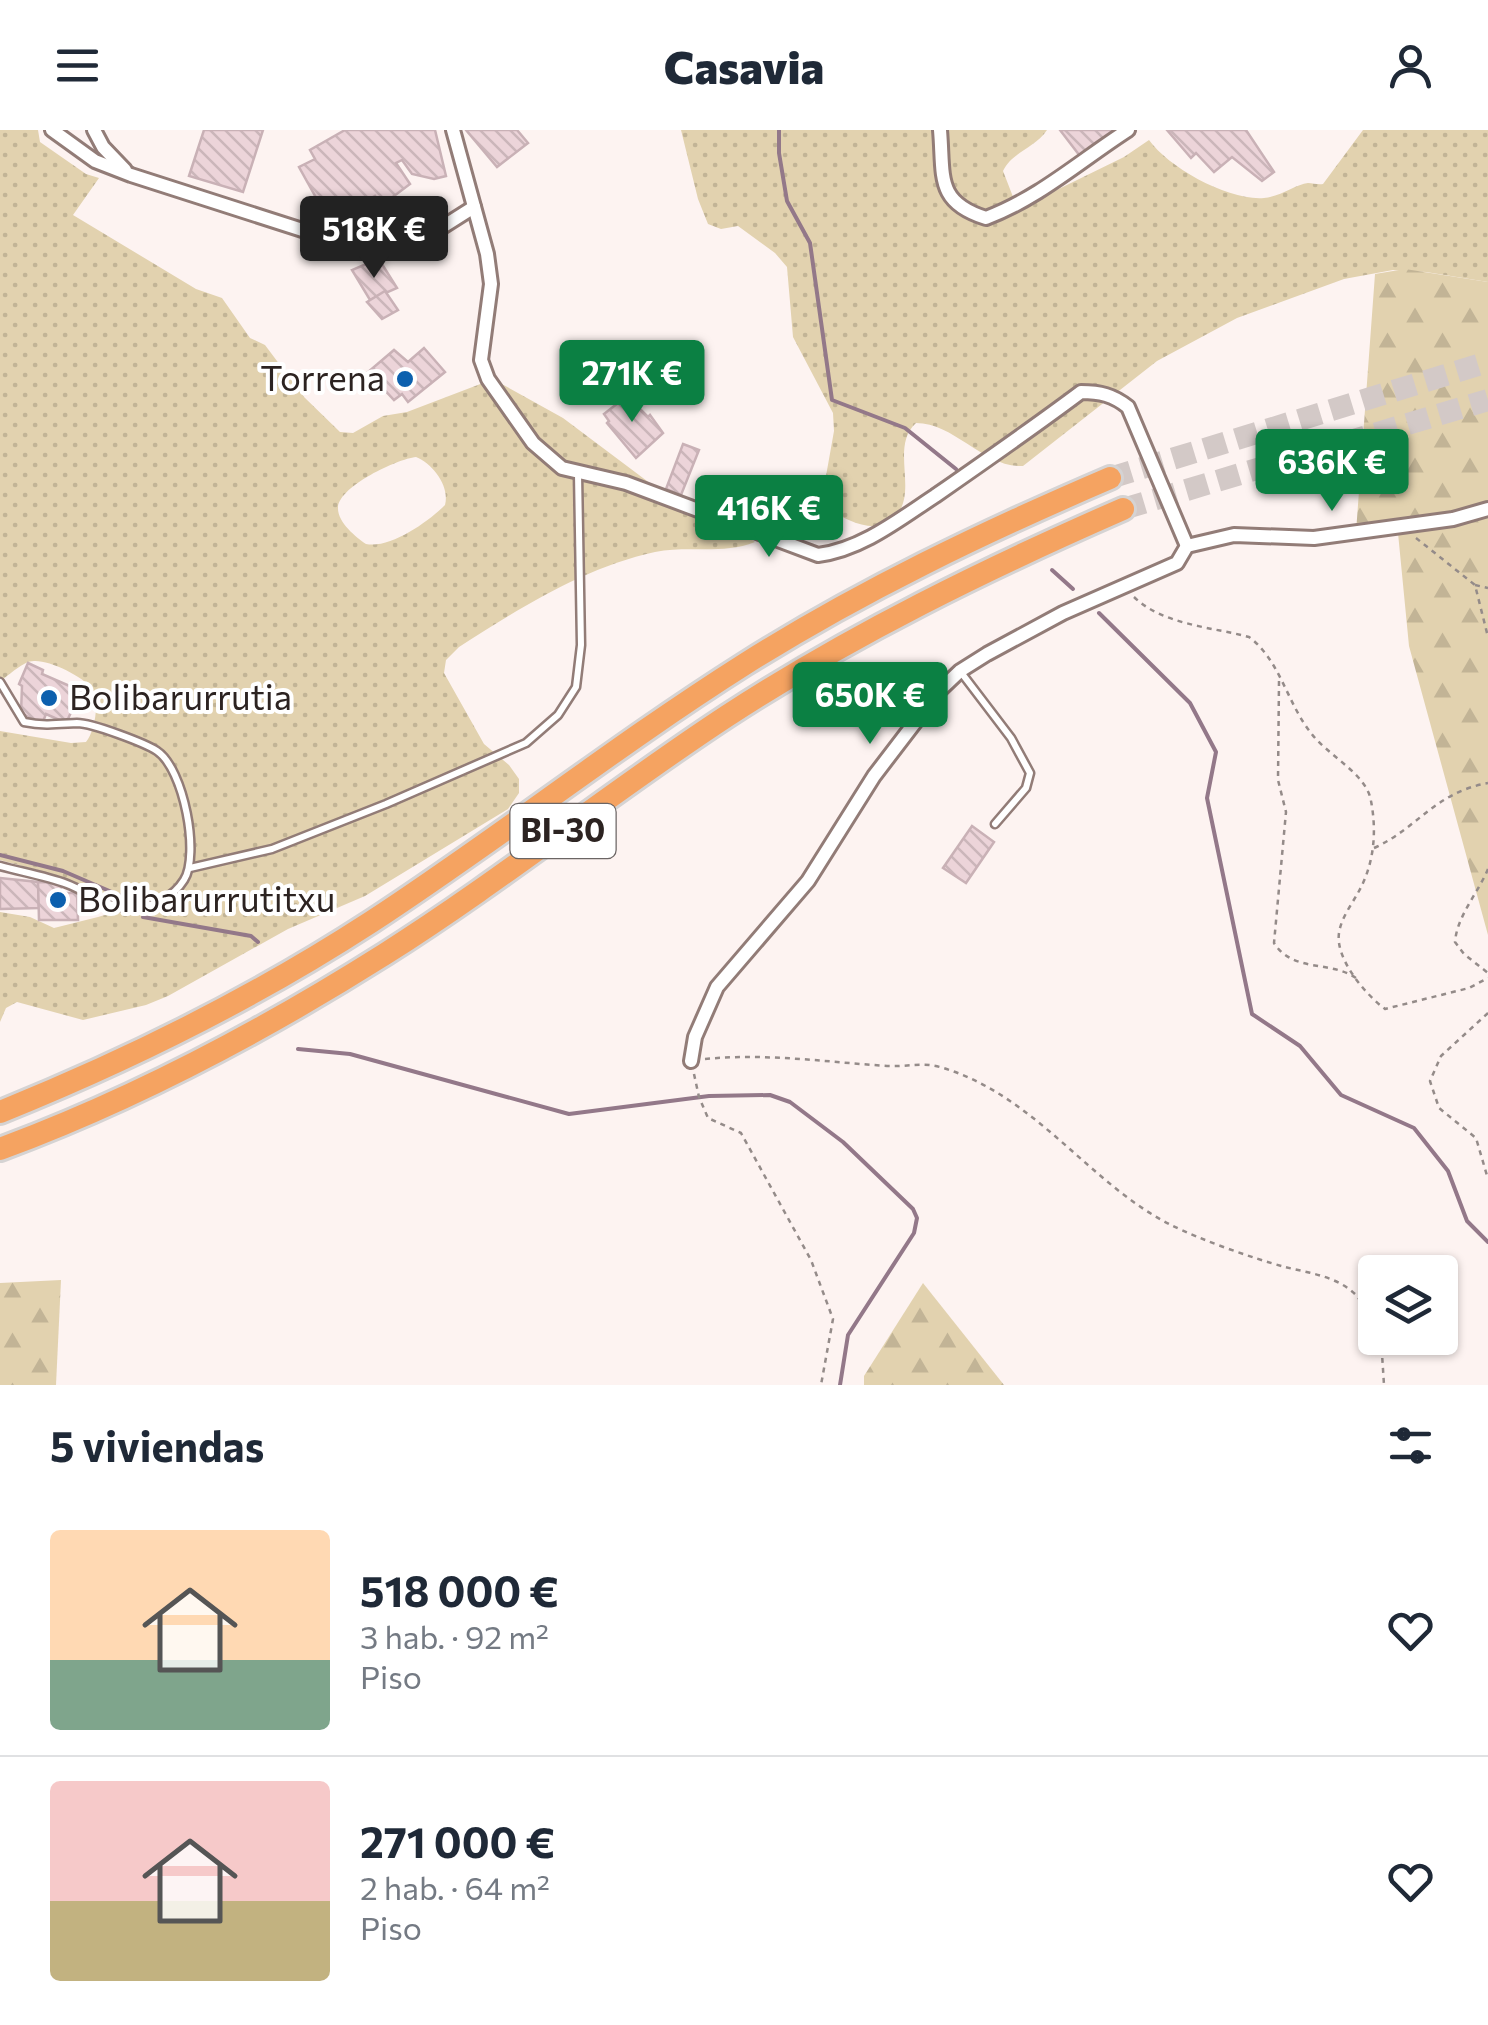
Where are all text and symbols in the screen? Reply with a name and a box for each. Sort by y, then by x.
icon: menu [50,38,105,93]
text: Casavia [664,38,824,93]
icon: person [1383,38,1438,93]
pin: 518K € [293,196,455,281]
text: 518K € [322,208,426,248]
pin: 271K € [551,340,713,425]
text: 271K € [581,352,683,392]
place label: Torrena [260,355,385,398]
marker: Torrena [394,368,416,390]
pin: 636K € [1251,429,1413,514]
text: 636K € [1278,441,1386,481]
pin: 416K € [688,475,850,560]
text: 416K € [717,487,821,527]
pin: 650K € [789,662,951,747]
place label: Bolibarurrutia [69,674,292,717]
text: 650K € [815,674,925,714]
marker: Bolibarurrutia [38,687,60,709]
road number: BI-30 [510,804,616,858]
place label: Bolibarurrutitxu [78,876,335,919]
marker: Bolibarurrutitxu [47,889,69,911]
map controls [1358,1255,1458,1355]
button: layers [1358,1255,1458,1355]
icon: filters [1383,1418,1438,1473]
text: 5 viviendas [50,1419,264,1471]
text: 518 000 € [360,1564,559,1616]
icon: home [130,1570,250,1690]
icon: heart [1383,1603,1438,1658]
text: 3 hab. · 92 m² [360,1616,549,1656]
text: Piso [360,1656,422,1696]
text: 271 000 € [360,1815,555,1867]
icon: home [130,1821,250,1941]
icon: heart [1383,1854,1438,1909]
text: 2 hab. · 64 m² [360,1867,550,1907]
text: Piso [360,1907,422,1947]

